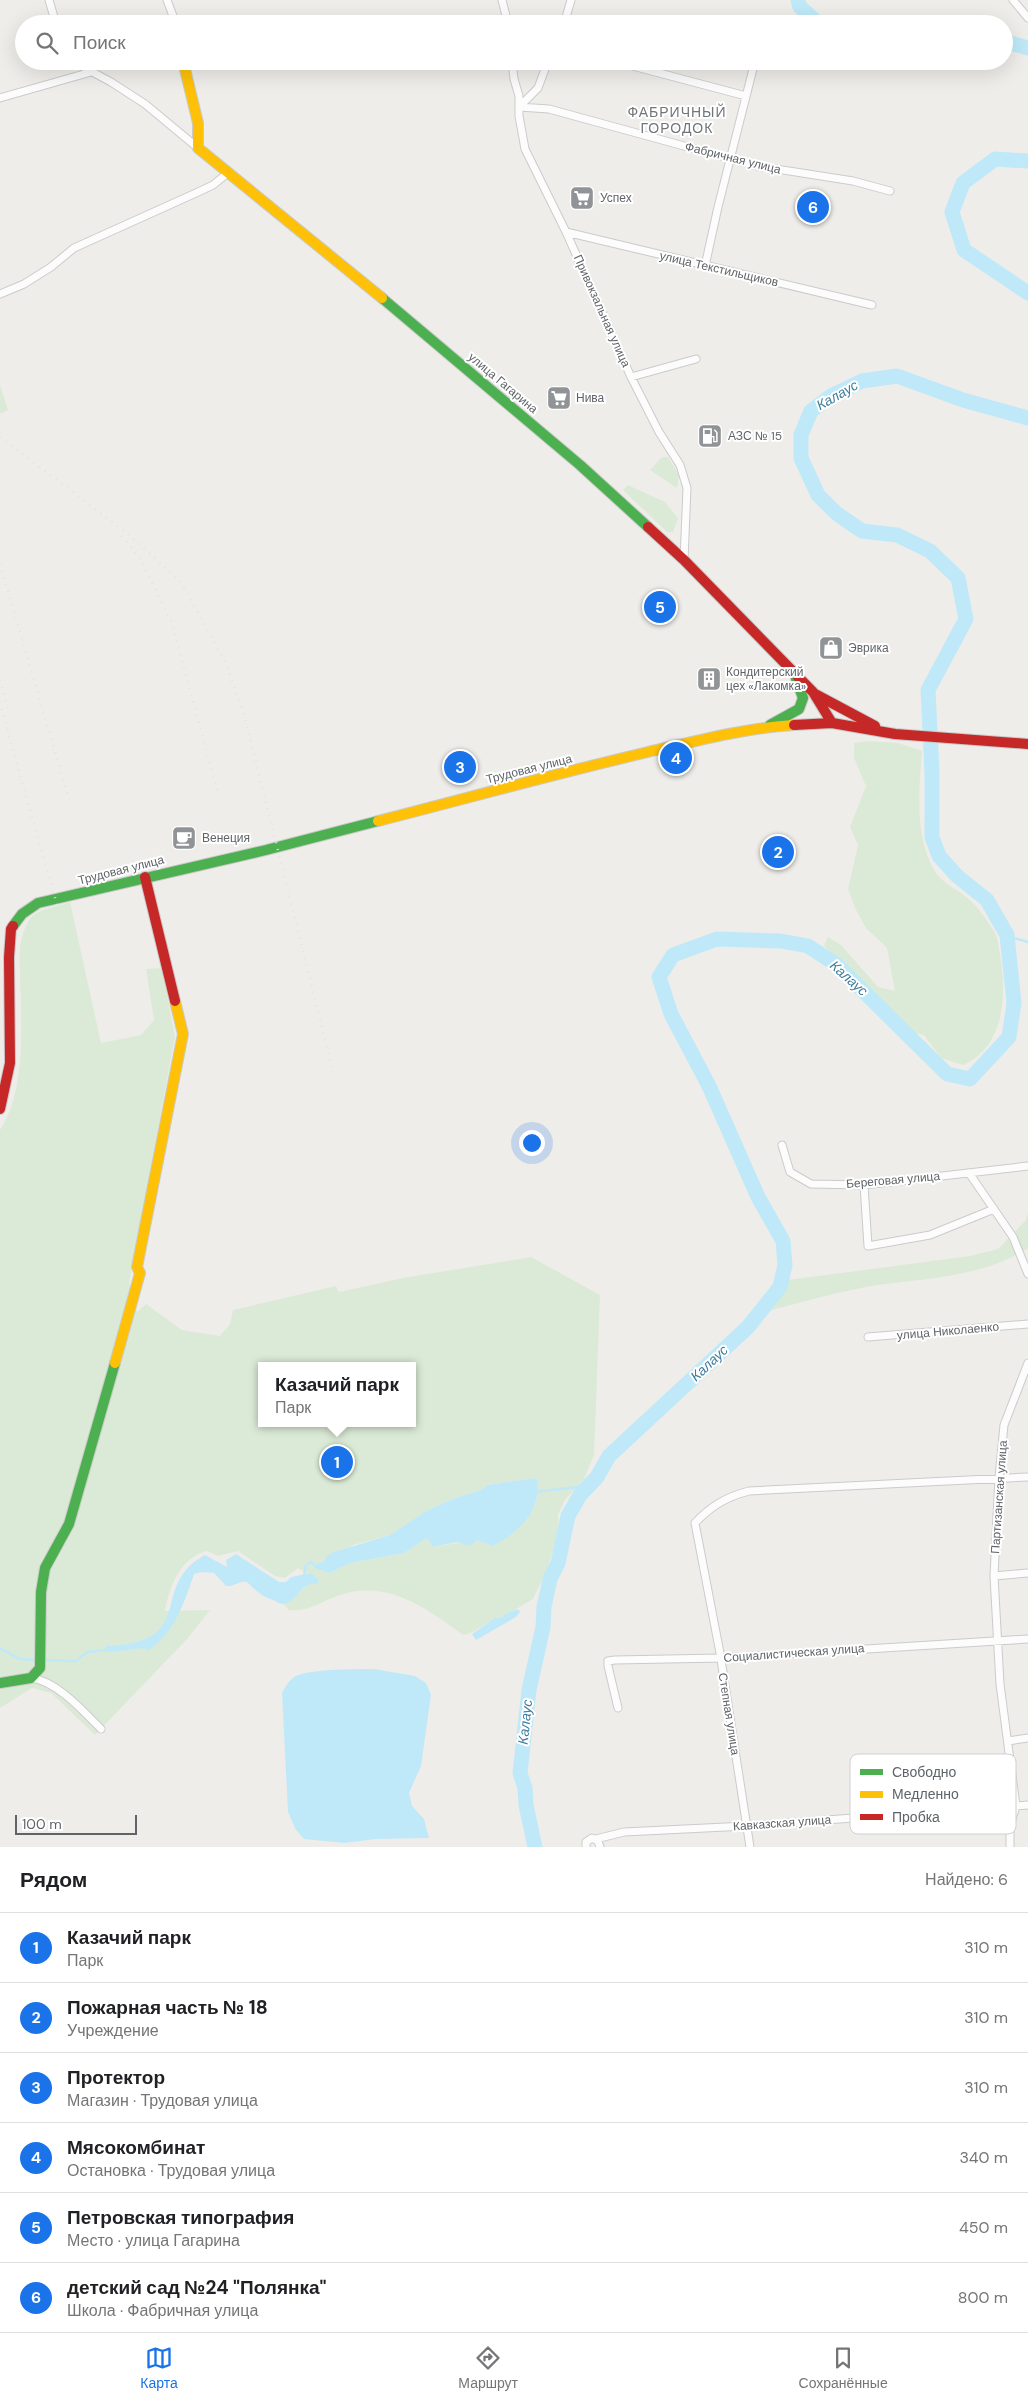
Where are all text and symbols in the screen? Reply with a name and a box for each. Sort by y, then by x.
search box [15,15,1013,70]
icon: search [33,29,61,57]
text: Поиск [73,30,126,55]
district label: ФАБРИЧНЫЙ ГОРОДОК [627,103,727,137]
street label: Фабричная улица [683,138,783,178]
supermarket icon: Успех [569,185,595,211]
pin: 6 [797,188,829,226]
place label: Успех [600,190,632,206]
street label: улица Текстильщиков [658,248,780,290]
street label: Привокзальная улица [570,252,634,370]
street label: улица Гагарина [465,349,541,417]
water label: Калаус [813,376,861,414]
supermarket icon: Нива [546,385,572,411]
place label: Нива [576,390,605,406]
fuel station icon: АЗС № 15 [697,423,723,449]
place label: АЗС № 15 [728,428,782,444]
pin: 5 [644,588,676,626]
shop icon: Эврика [818,635,844,661]
place label: Эврика [848,640,889,656]
place label: Кондитерский цех «Лакомка» [726,664,806,694]
building icon: Кондитерский цех «Лакомка» [696,666,722,692]
pin: 4 [660,739,692,777]
pin: 3 [444,748,476,786]
street label: Трудовая улица [484,751,574,787]
cafe icon: Венеция [171,825,197,851]
place label: Венеция [202,830,250,846]
pin: 2 [762,833,794,871]
street label: Трудовая улица [76,852,166,888]
water label: Калаус [826,956,872,1000]
your location [519,1130,545,1156]
street label: Береговая улица [845,1168,941,1192]
street label: улица Николаенко [896,1319,1000,1343]
water label: Калаус [686,1341,732,1385]
popup [258,1362,416,1427]
text: Казачий парк [275,1372,399,1397]
text: Парк [275,1397,311,1418]
street label: Партизанская улица [987,1439,1011,1554]
pin: 1 [321,1443,353,1481]
street label: Социалистическая улица [723,1640,865,1666]
street label: Степная улица [715,1672,743,1757]
water label: Калаус [514,1699,536,1745]
legend [850,1754,1016,1834]
text: Свободно [892,1763,957,1781]
text: Медленно [892,1785,959,1803]
text: Пробка [892,1808,940,1826]
scale bar [15,1812,138,1835]
street label: Кавказская улица [732,1812,832,1834]
text: 100 m [22,1815,62,1833]
text: Рядом [20,1866,87,1894]
text: Найдено: 6 [925,1869,1008,1890]
text: Казачий парк [67,1925,191,1950]
text: 1 [33,1937,39,1958]
text: 310 m [964,1937,1008,1958]
text: Парк [67,1950,103,1971]
text: Пожарная часть № 18 [67,1995,268,2020]
text: 2 [31,2007,41,2028]
text: 310 m [964,2007,1008,2028]
text: Учреждение [67,2020,159,2041]
text: Протектор [67,2065,165,2090]
text: 3 [31,2077,41,2098]
text: 310 m [964,2077,1008,2098]
text: Магазин · Трудовая улица [67,2090,258,2111]
text: Мясокомбинат [67,2135,205,2160]
text: 4 [31,2147,41,2168]
text: 340 m [959,2147,1008,2168]
text: Остановка · Трудовая улица [67,2160,275,2181]
text: Петровская типография [67,2205,294,2230]
text: 5 [31,2217,41,2238]
text: 450 m [959,2217,1008,2238]
text: Место · улица Гагарина [67,2230,240,2251]
text: детский сад №24 "Полянка" [67,2275,327,2300]
text: 6 [31,2287,41,2308]
text: 800 m [958,2287,1008,2308]
text: Школа · Фабричная улица [67,2300,258,2321]
tab: Карта [140,2344,178,2392]
tab: Маршрут [458,2344,518,2392]
tab: Сохранённые [799,2344,888,2392]

